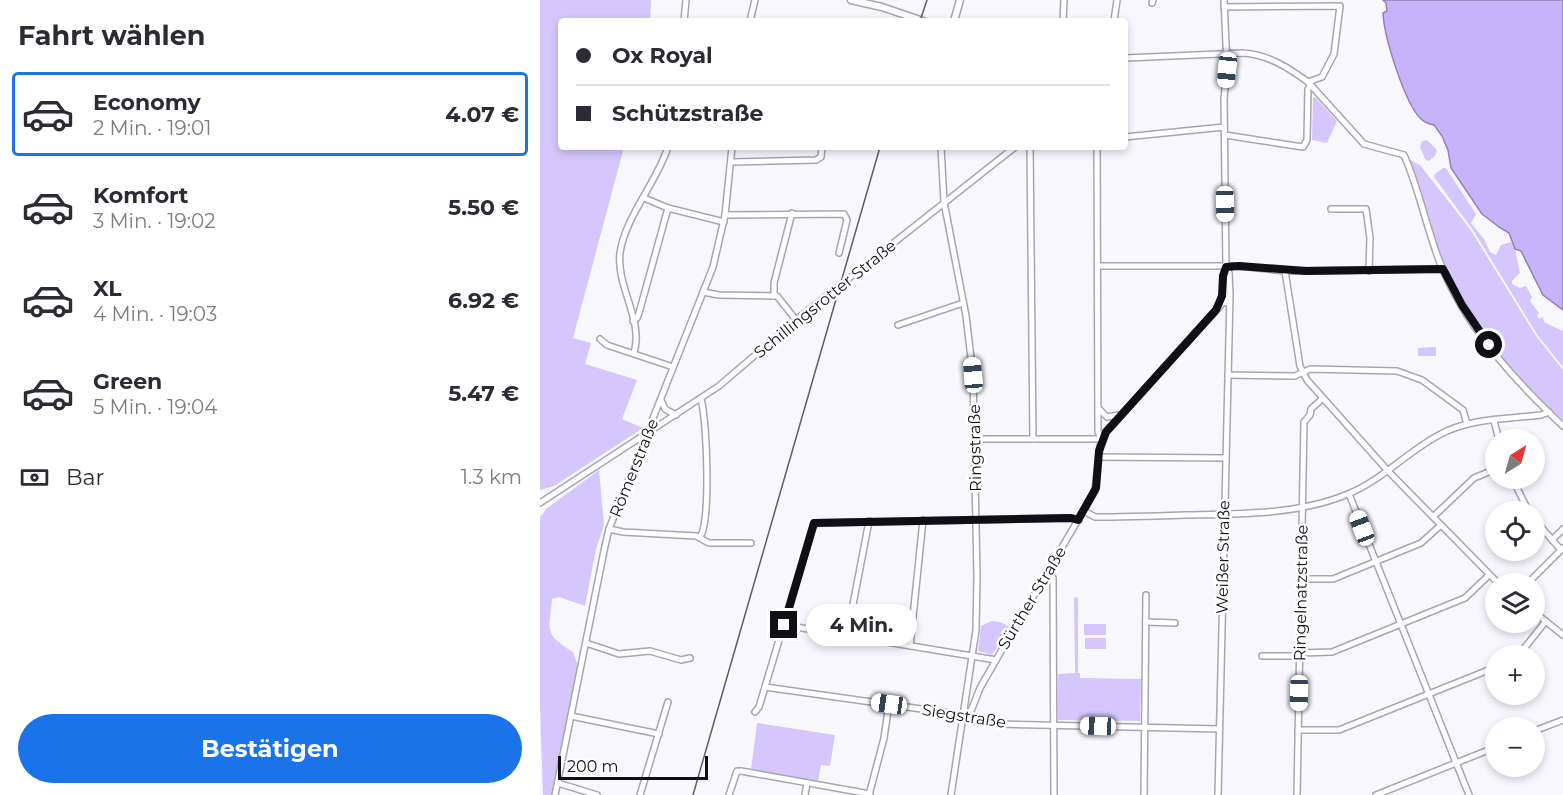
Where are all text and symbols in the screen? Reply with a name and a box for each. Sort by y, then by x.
text: Fahrt wählen [18,19,205,52]
text: Ox Royal [612,42,713,69]
car [1216,51,1238,89]
icon: car [21,87,75,141]
text: Economy [93,89,201,116]
text: Schützstraße [612,100,763,127]
text: 4.07 € [445,101,519,128]
text: 2 Min. · 19:01 [93,116,211,140]
icon: car [21,180,75,234]
text: Komfort [93,182,188,209]
car [1216,186,1234,222]
text: 5.50 € [448,194,519,221]
text: 3 Min. · 19:02 [93,209,216,233]
street label: Schillingsrotter Straße [750,236,900,362]
icon: car [21,273,75,327]
text: XL [93,275,122,302]
text: 6.92 € [448,287,519,314]
text: 4 Min. · 19:03 [93,302,217,326]
route start [1475,331,1502,358]
car [962,356,984,394]
icon: car [21,366,75,420]
text: Green [93,368,162,395]
text: 5.47 € [448,380,519,407]
text: 5 Min. · 19:04 [93,395,217,419]
street label: Ringstraße [965,404,985,492]
street label: Römerstraße [606,416,662,520]
north arrow [1485,429,1545,489]
map controls [1485,429,1545,777]
icon: cash [18,461,51,494]
text: Bar [66,464,104,491]
text: 1.3 km [461,465,522,489]
street label: Weißer Straße [1213,500,1233,614]
button: locate [1485,501,1545,561]
car [1347,508,1377,548]
street label: Ringelnatzstraße [1290,525,1312,661]
street label: Sürther Straße [994,543,1070,653]
button: layers [1485,573,1545,633]
callout: 4 Min. [805,604,916,646]
route end [770,611,797,638]
text: 4 Min. [830,613,893,637]
button: + [1485,645,1545,705]
car [1290,675,1308,711]
car [870,693,908,715]
street label: Siegstraße [921,700,1007,732]
button: Bestätigen [18,714,522,783]
car [1080,716,1116,736]
button: − [1485,717,1545,777]
scale bar [558,753,708,780]
text: 200 m [567,757,618,776]

